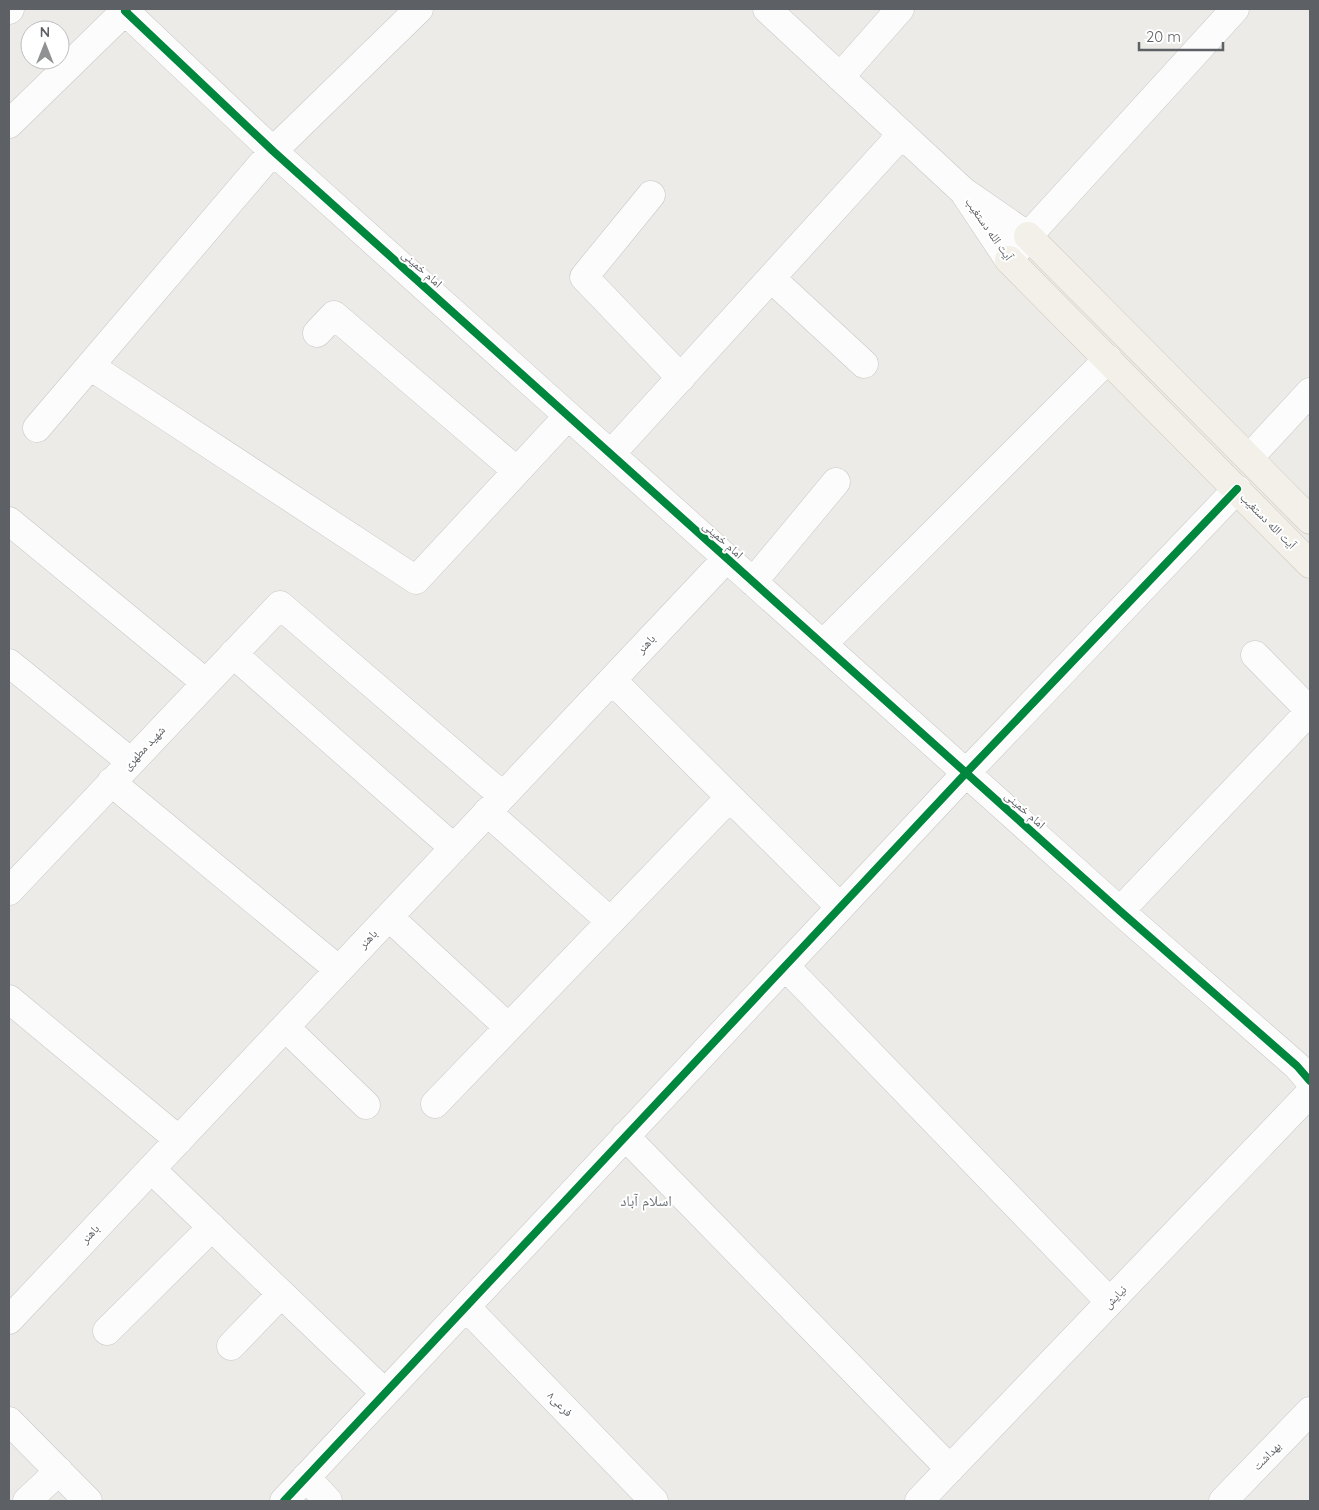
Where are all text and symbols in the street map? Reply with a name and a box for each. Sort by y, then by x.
north arrow [20,20,70,70]
scale bar [1139,20,1223,52]
text: N [40,23,50,41]
text: 20 m [1146,27,1181,46]
street label: آیت الله دستغیب [962,194,1017,264]
street label: امام خمینی [398,247,446,291]
street label: آیت الله دستغیب [1237,489,1300,553]
street label: امام خمینی [699,518,747,562]
street label: باهنر [632,631,658,657]
street label: شهید مطهری [119,722,168,773]
street label: امام خمینی [1001,788,1049,832]
street label: باهنر [354,926,380,952]
district label: اسلام آباد [620,1191,672,1211]
street label: باهنر [76,1221,102,1247]
street label: نیایش [1100,1282,1130,1312]
street label: فرعی۸ [545,1388,576,1420]
street label: بهداشت [1249,1438,1284,1473]

